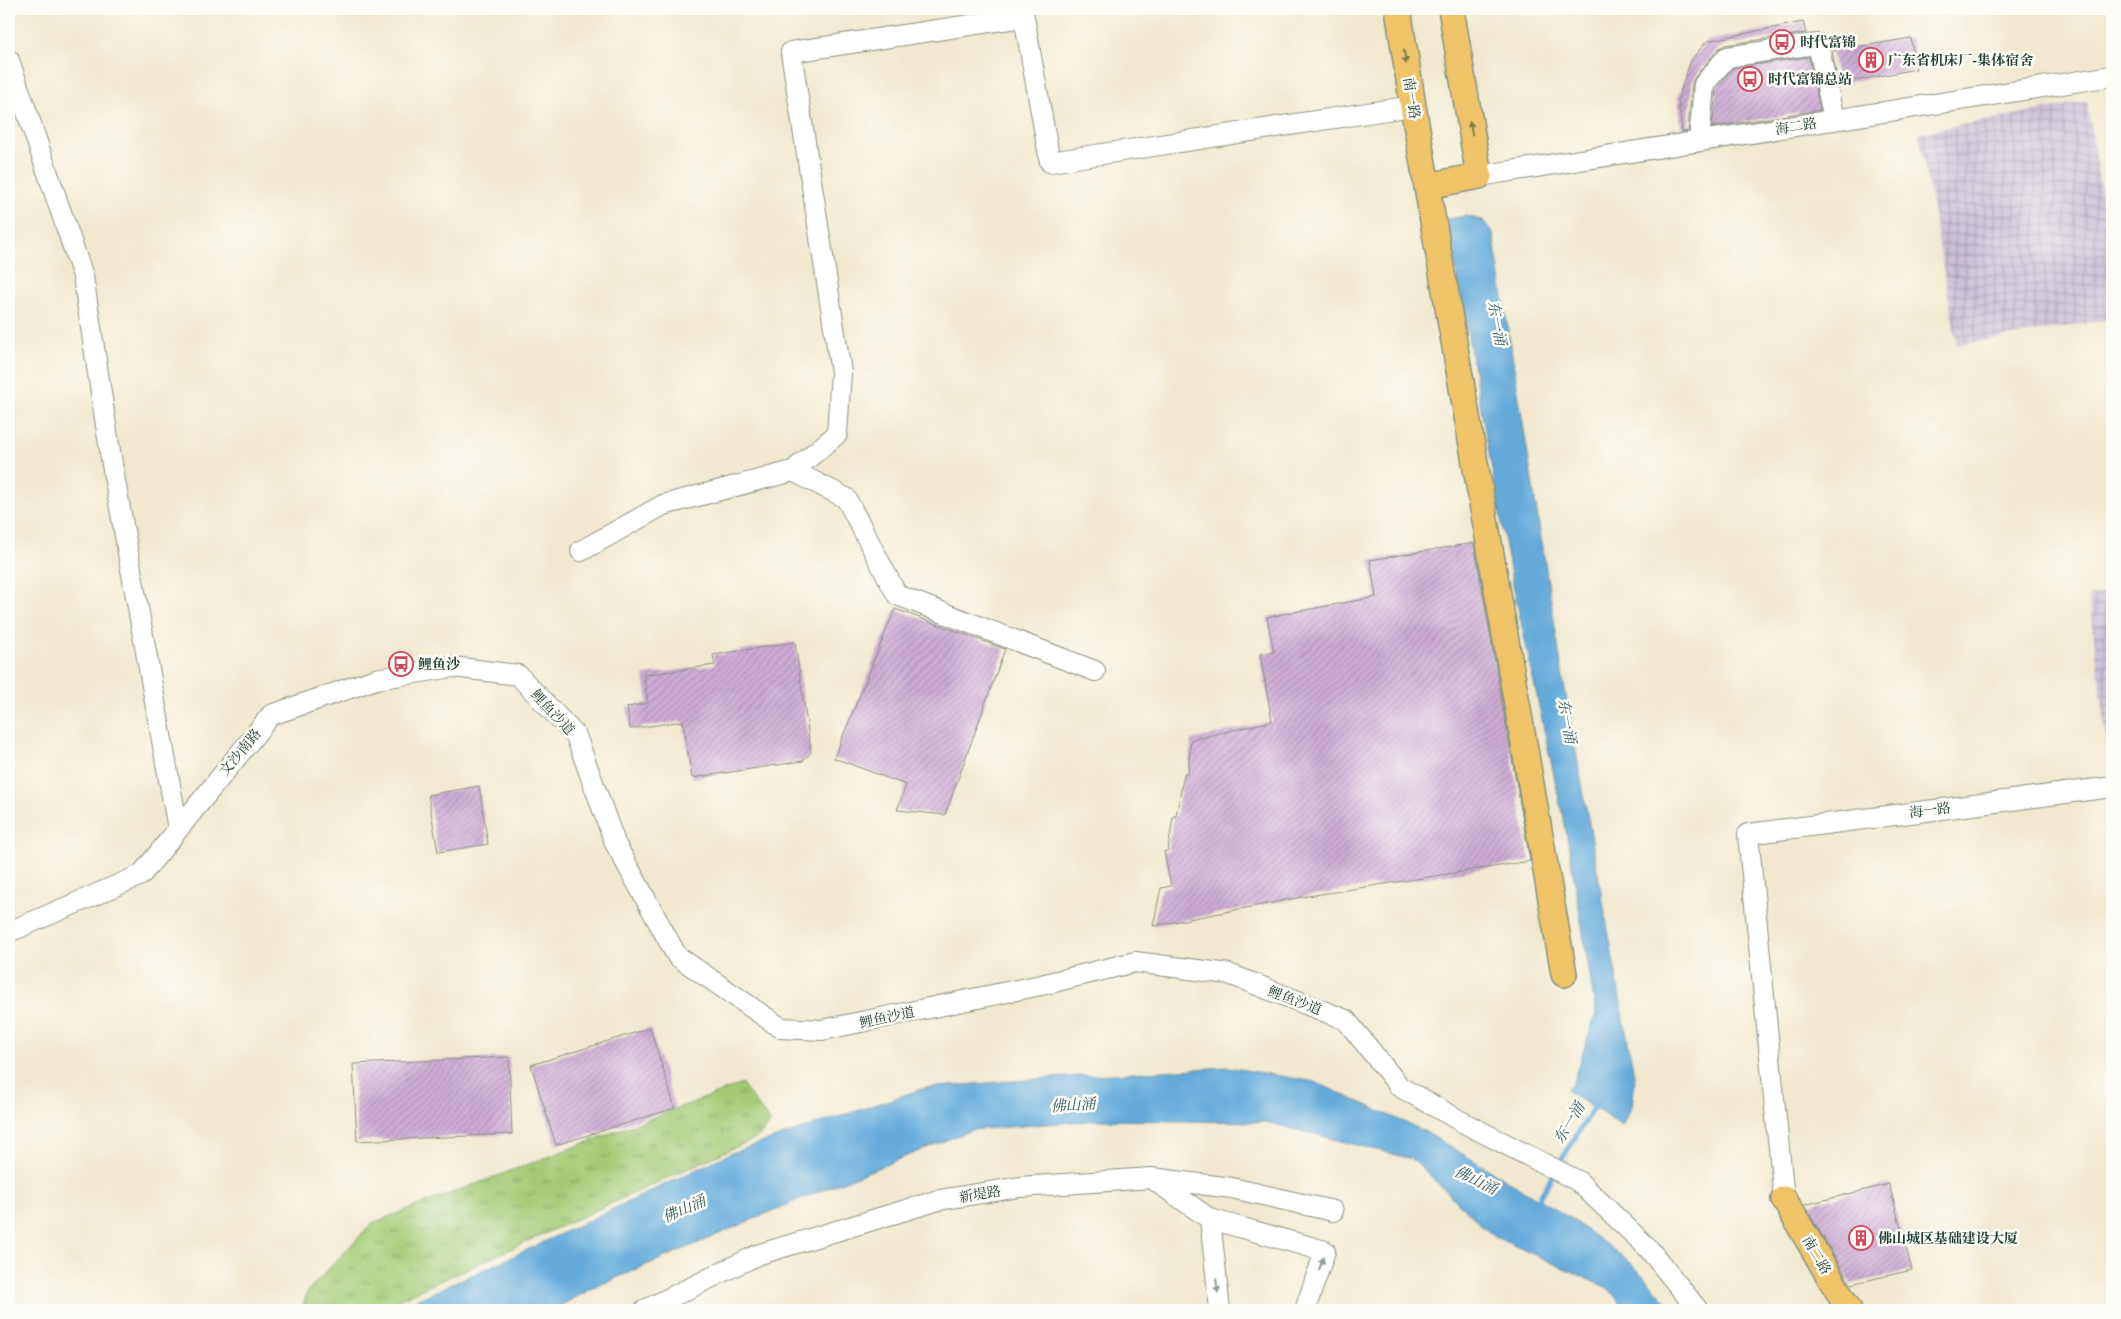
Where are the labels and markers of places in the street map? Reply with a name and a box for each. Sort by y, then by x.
bus stop icon: 时代富锦 [1769,29,1795,55]
place label: 时代富锦 [1800,34,1856,50]
building icon: 广东省机床厂-集体宿舍 [1858,47,1884,73]
place label: 广东省机床厂-集体宿舍 [1888,52,2034,68]
bus stop icon: 时代富锦总站 [1737,66,1763,92]
place label: 时代富锦总站 [1768,71,1852,87]
bus stop icon: 鲤鱼沙 [388,651,414,677]
place label: 鲤鱼沙 [418,656,460,672]
building icon: 佛山城区基础建设大厦 [1848,1225,1874,1251]
place label: 佛山城区基础建设大厦 [1878,1230,2018,1246]

